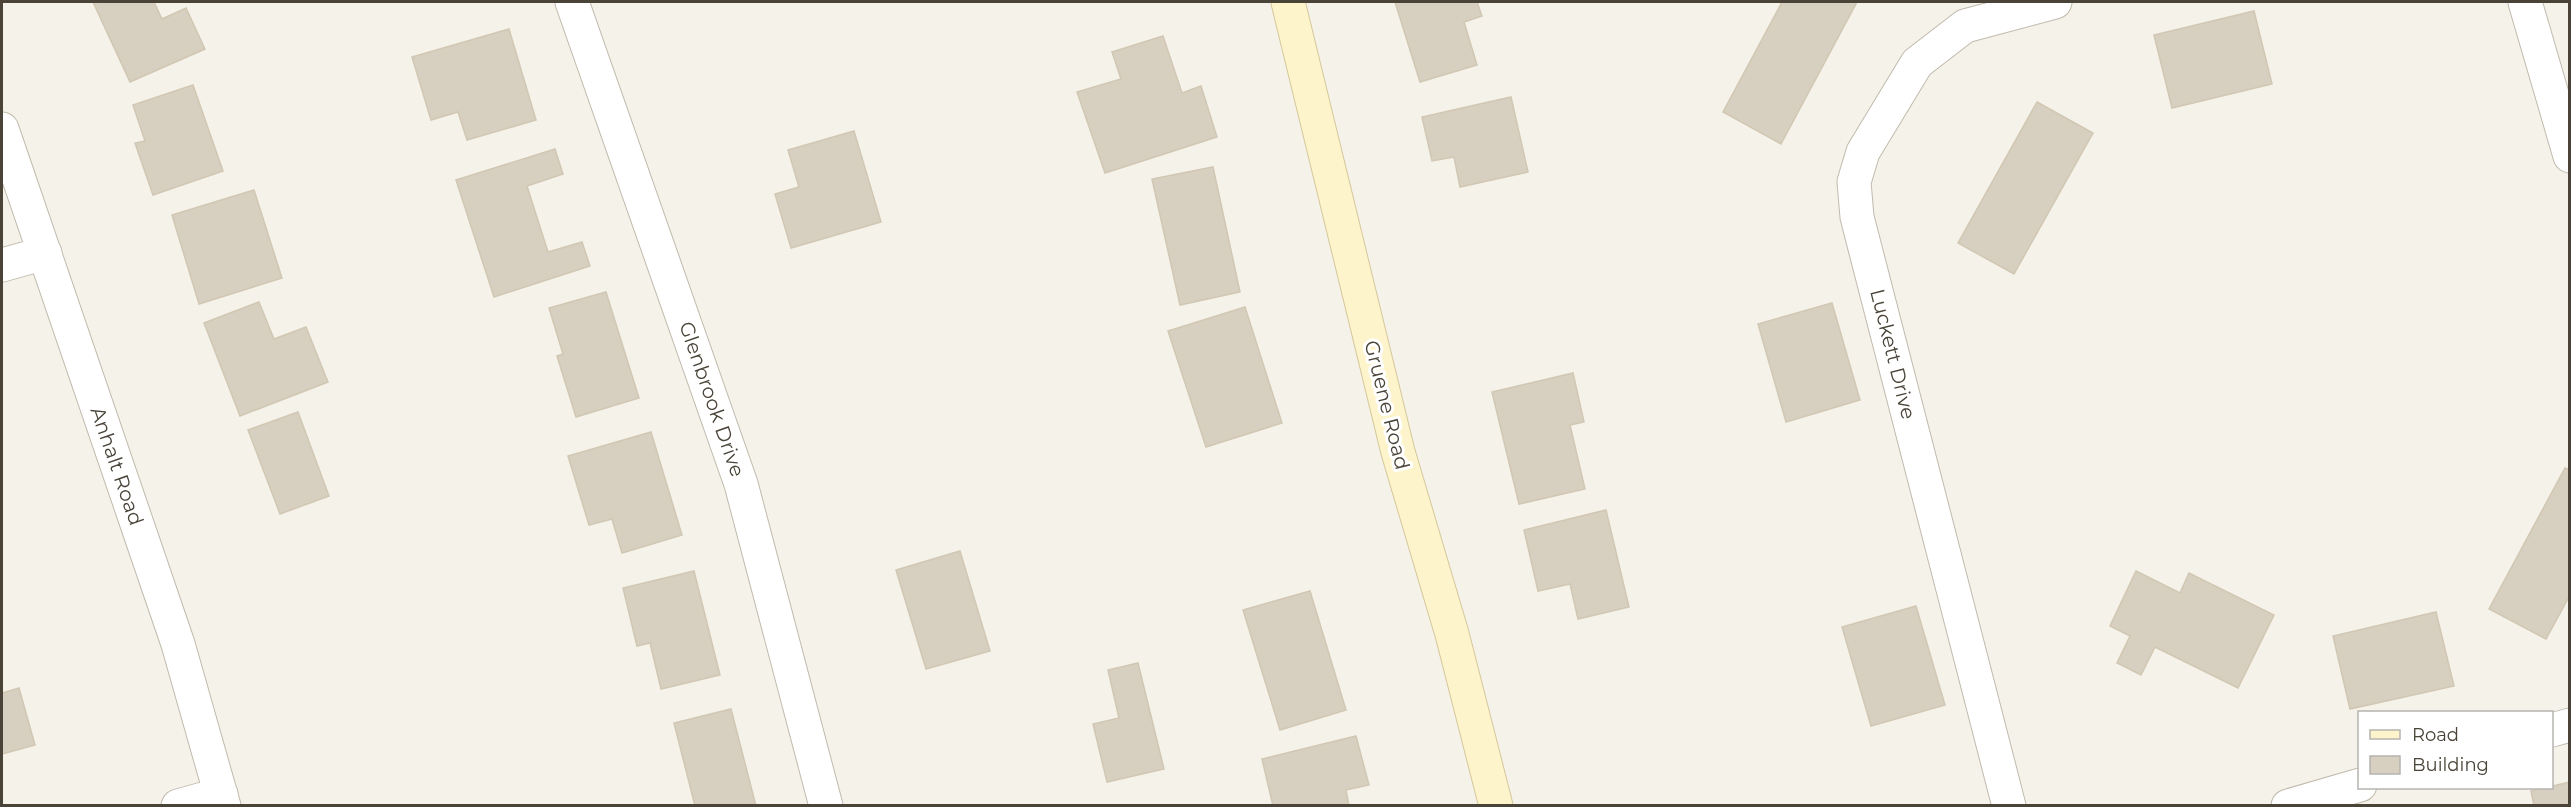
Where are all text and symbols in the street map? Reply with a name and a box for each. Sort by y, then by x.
street label: Luckett Drive [1865,286,1921,422]
street label: Glenbrook Drive [674,318,750,480]
street label: Gruene Road [1359,338,1415,472]
street label: Anhalt Road [85,403,149,529]
legend [2358,711,2553,789]
text: Road [2412,724,2459,746]
text: Building [2412,754,2489,776]

